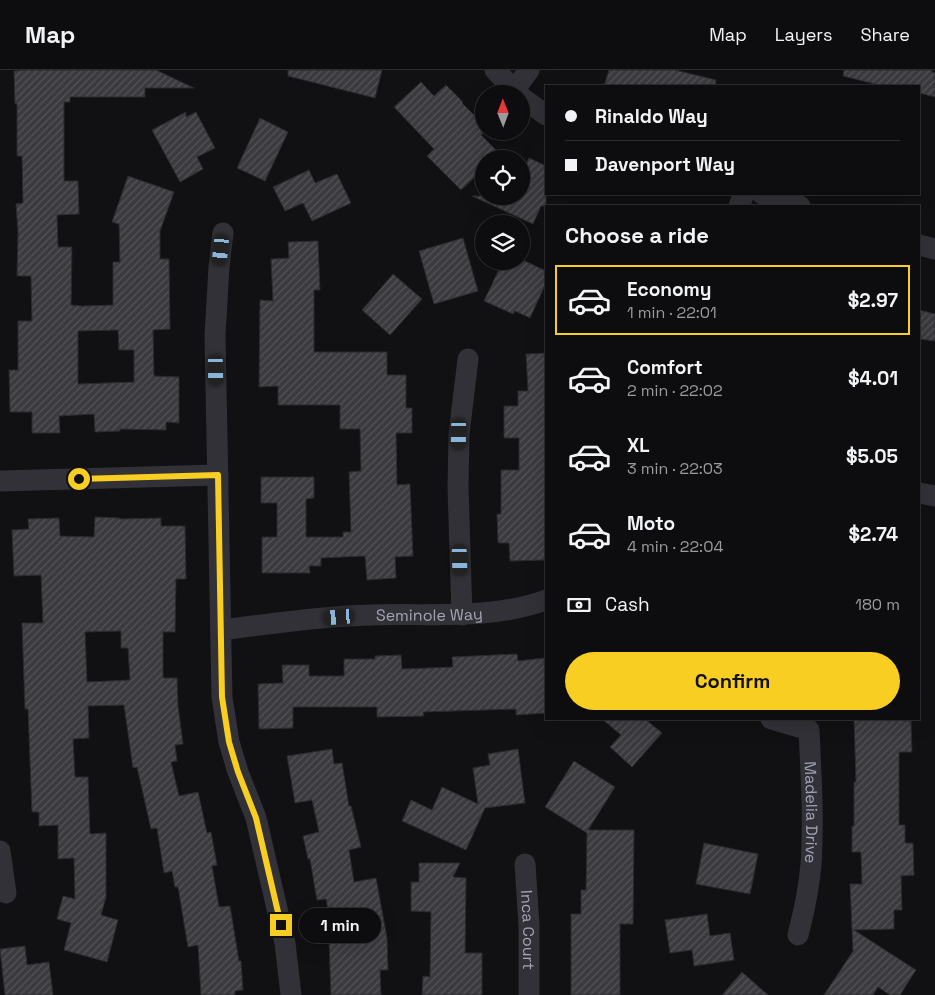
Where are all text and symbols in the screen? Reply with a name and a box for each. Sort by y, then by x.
text: Map [25,19,75,50]
text: Map [709,23,747,46]
text: Layers [775,23,832,46]
text: Share [860,23,910,46]
north arrow [475,85,530,140]
map controls [475,85,530,270]
text: Rinaldo Way [595,104,708,129]
button: locate [475,150,530,205]
text: Davenport Way [595,152,735,177]
button: layers [475,215,530,270]
text: Choose a ride [565,221,709,249]
car [211,234,230,266]
text: Economy [627,277,711,302]
icon: car [567,278,612,323]
text: $2.97 [848,288,898,313]
text: 1 min · 22:01 [627,302,717,323]
car [208,355,223,385]
text: Comfort [627,355,703,380]
icon: car [567,356,612,401]
text: $4.01 [848,366,898,391]
text: 2 min · 22:02 [627,380,723,401]
car [451,419,466,449]
text: XL [627,433,650,458]
icon: car [567,434,612,479]
text: $5.05 [846,444,898,469]
text: 3 min · 22:03 [627,458,723,479]
route start [68,468,90,490]
text: Moto [627,511,675,536]
icon: car [567,512,612,557]
text: $2.74 [848,522,898,547]
text: 4 min · 22:04 [627,536,723,557]
car [451,545,468,575]
icon: cash [565,591,593,619]
text: Cash [605,592,650,617]
text: 180 m [855,594,900,615]
street label: Seminole Way [376,603,483,625]
car [323,608,354,626]
button: Confirm [565,652,900,710]
street label: Madelia Drive [800,761,823,864]
street label: Inca Court [516,889,540,970]
callout: 1 min [298,908,381,942]
route end [270,914,292,936]
text: 1 min [320,915,360,936]

